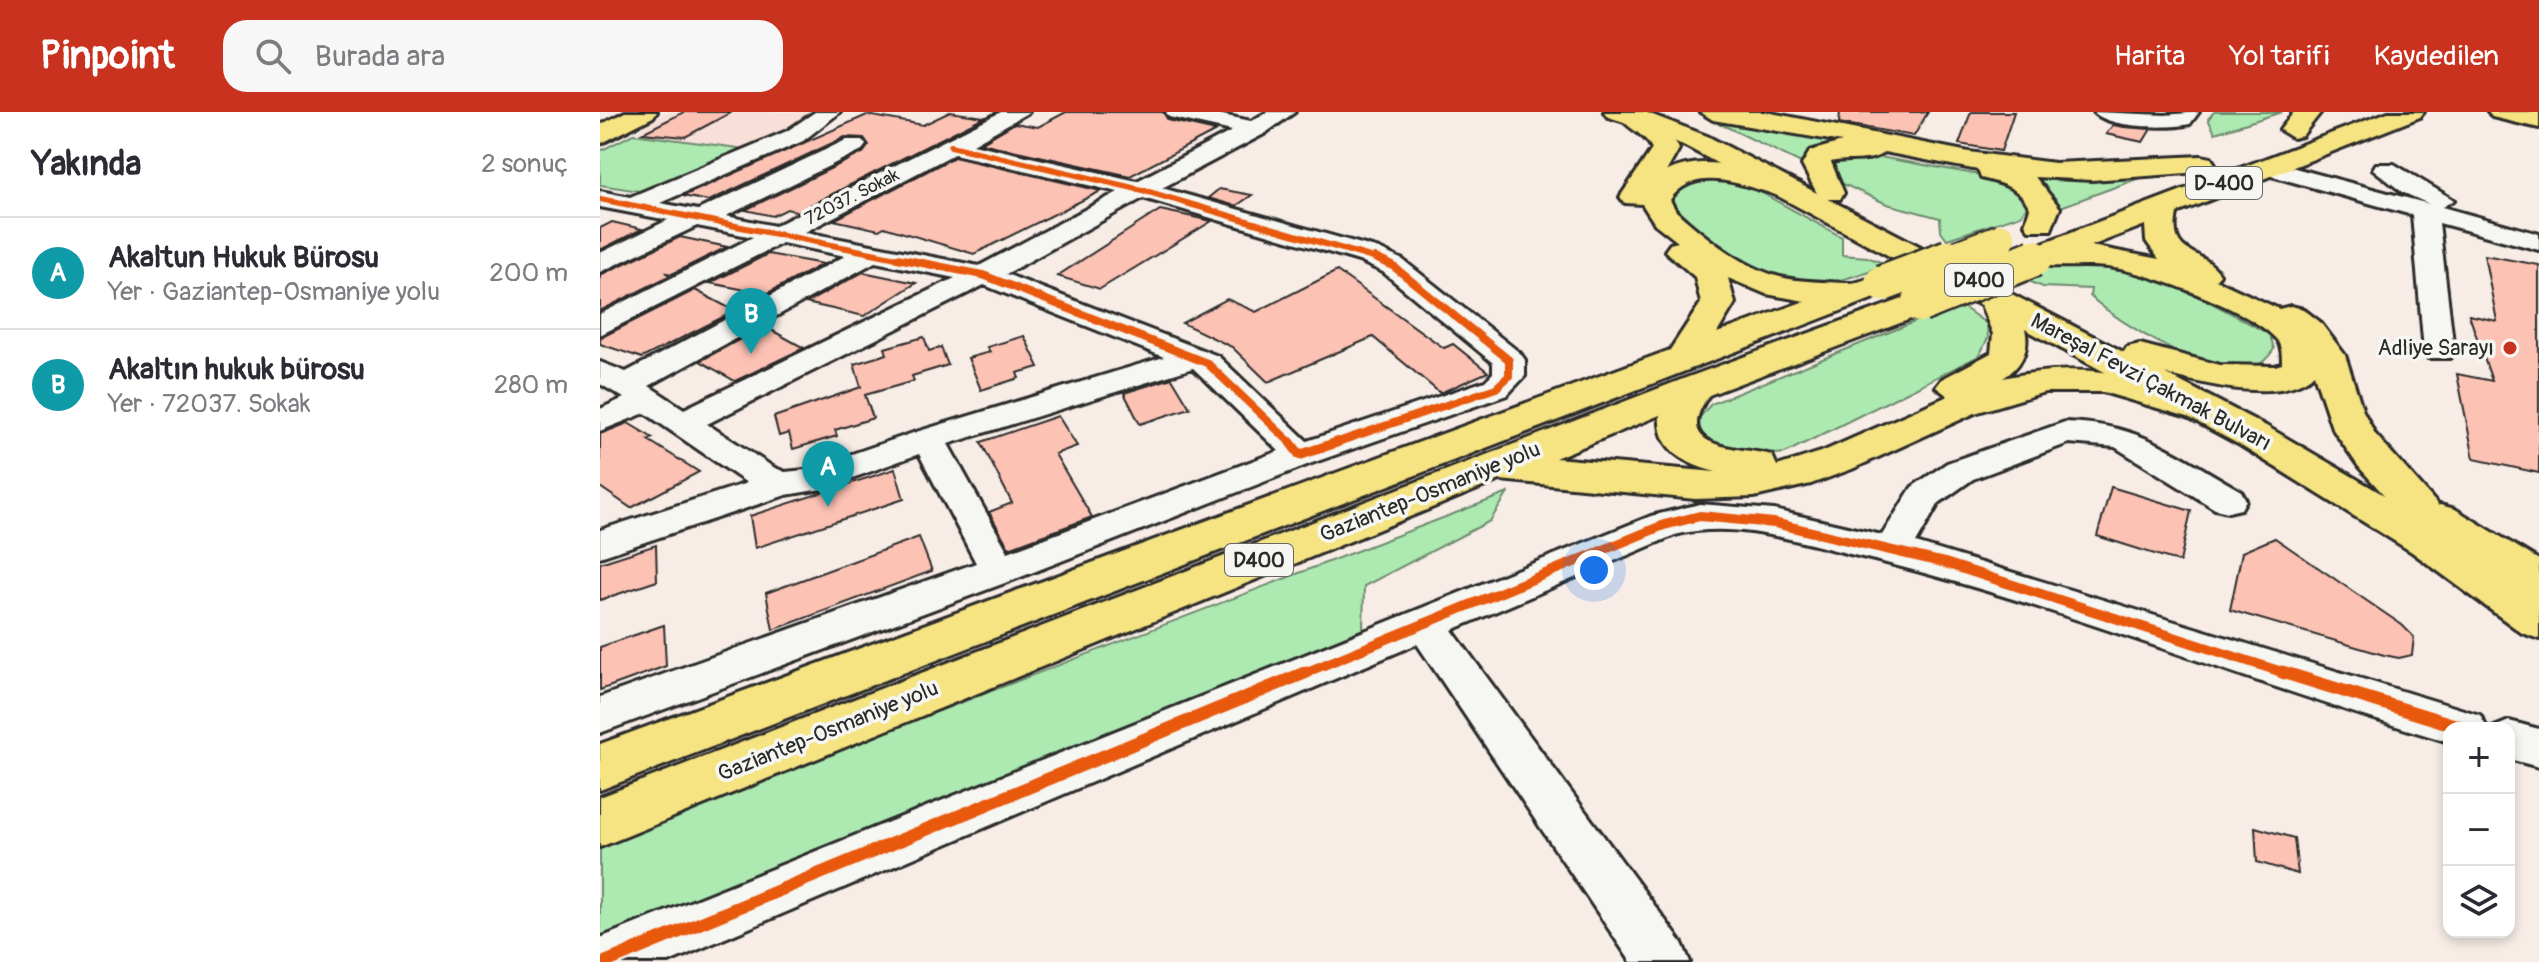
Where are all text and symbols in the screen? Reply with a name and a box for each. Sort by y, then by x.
search box [223,20,783,92]
text: Pinpoint [40,32,175,80]
icon: search [251,34,295,78]
text: Burada ara [315,38,445,75]
text: Harita [2114,39,2185,74]
text: Yol tarifi [2229,39,2329,74]
text: Kaydedilen [2373,39,2499,74]
text: Yakında [32,143,141,186]
text: 2 sonuç [481,148,568,180]
street label: 72037. Sokak [801,163,903,231]
road number: D-400 [2186,167,2262,199]
text: Akaltun Hukuk Bürosu [108,239,379,276]
text: A [50,257,66,289]
text: 200 m [489,257,568,289]
road number: D400 [1945,264,2013,296]
text: Yer · Gaziantep-Osmaniye yolu [108,276,440,308]
pin: B [725,288,777,354]
street label: Mareşal Fevzi Çakmak Bulvarı [2026,307,2276,457]
place label: Adliye Sarayı [2377,334,2494,362]
marker: Adliye Sarayı [2501,339,2519,357]
text: Akaltın hukuk bürosu [108,351,365,388]
text: B [51,369,65,401]
text: 280 m [494,369,568,401]
text: Yer · 72037. Sokak [108,388,311,420]
street label: Gaziantep-Osmaniye yolu [1316,435,1544,549]
pin: A [802,441,854,507]
road number: D400 [1225,544,1293,576]
your location [1574,550,1614,590]
street label: Gaziantep-Osmaniye yolu [714,674,942,788]
map controls [2443,722,2515,938]
button: + [2443,722,2515,794]
button: − [2443,794,2515,866]
button: layers [2443,866,2515,938]

